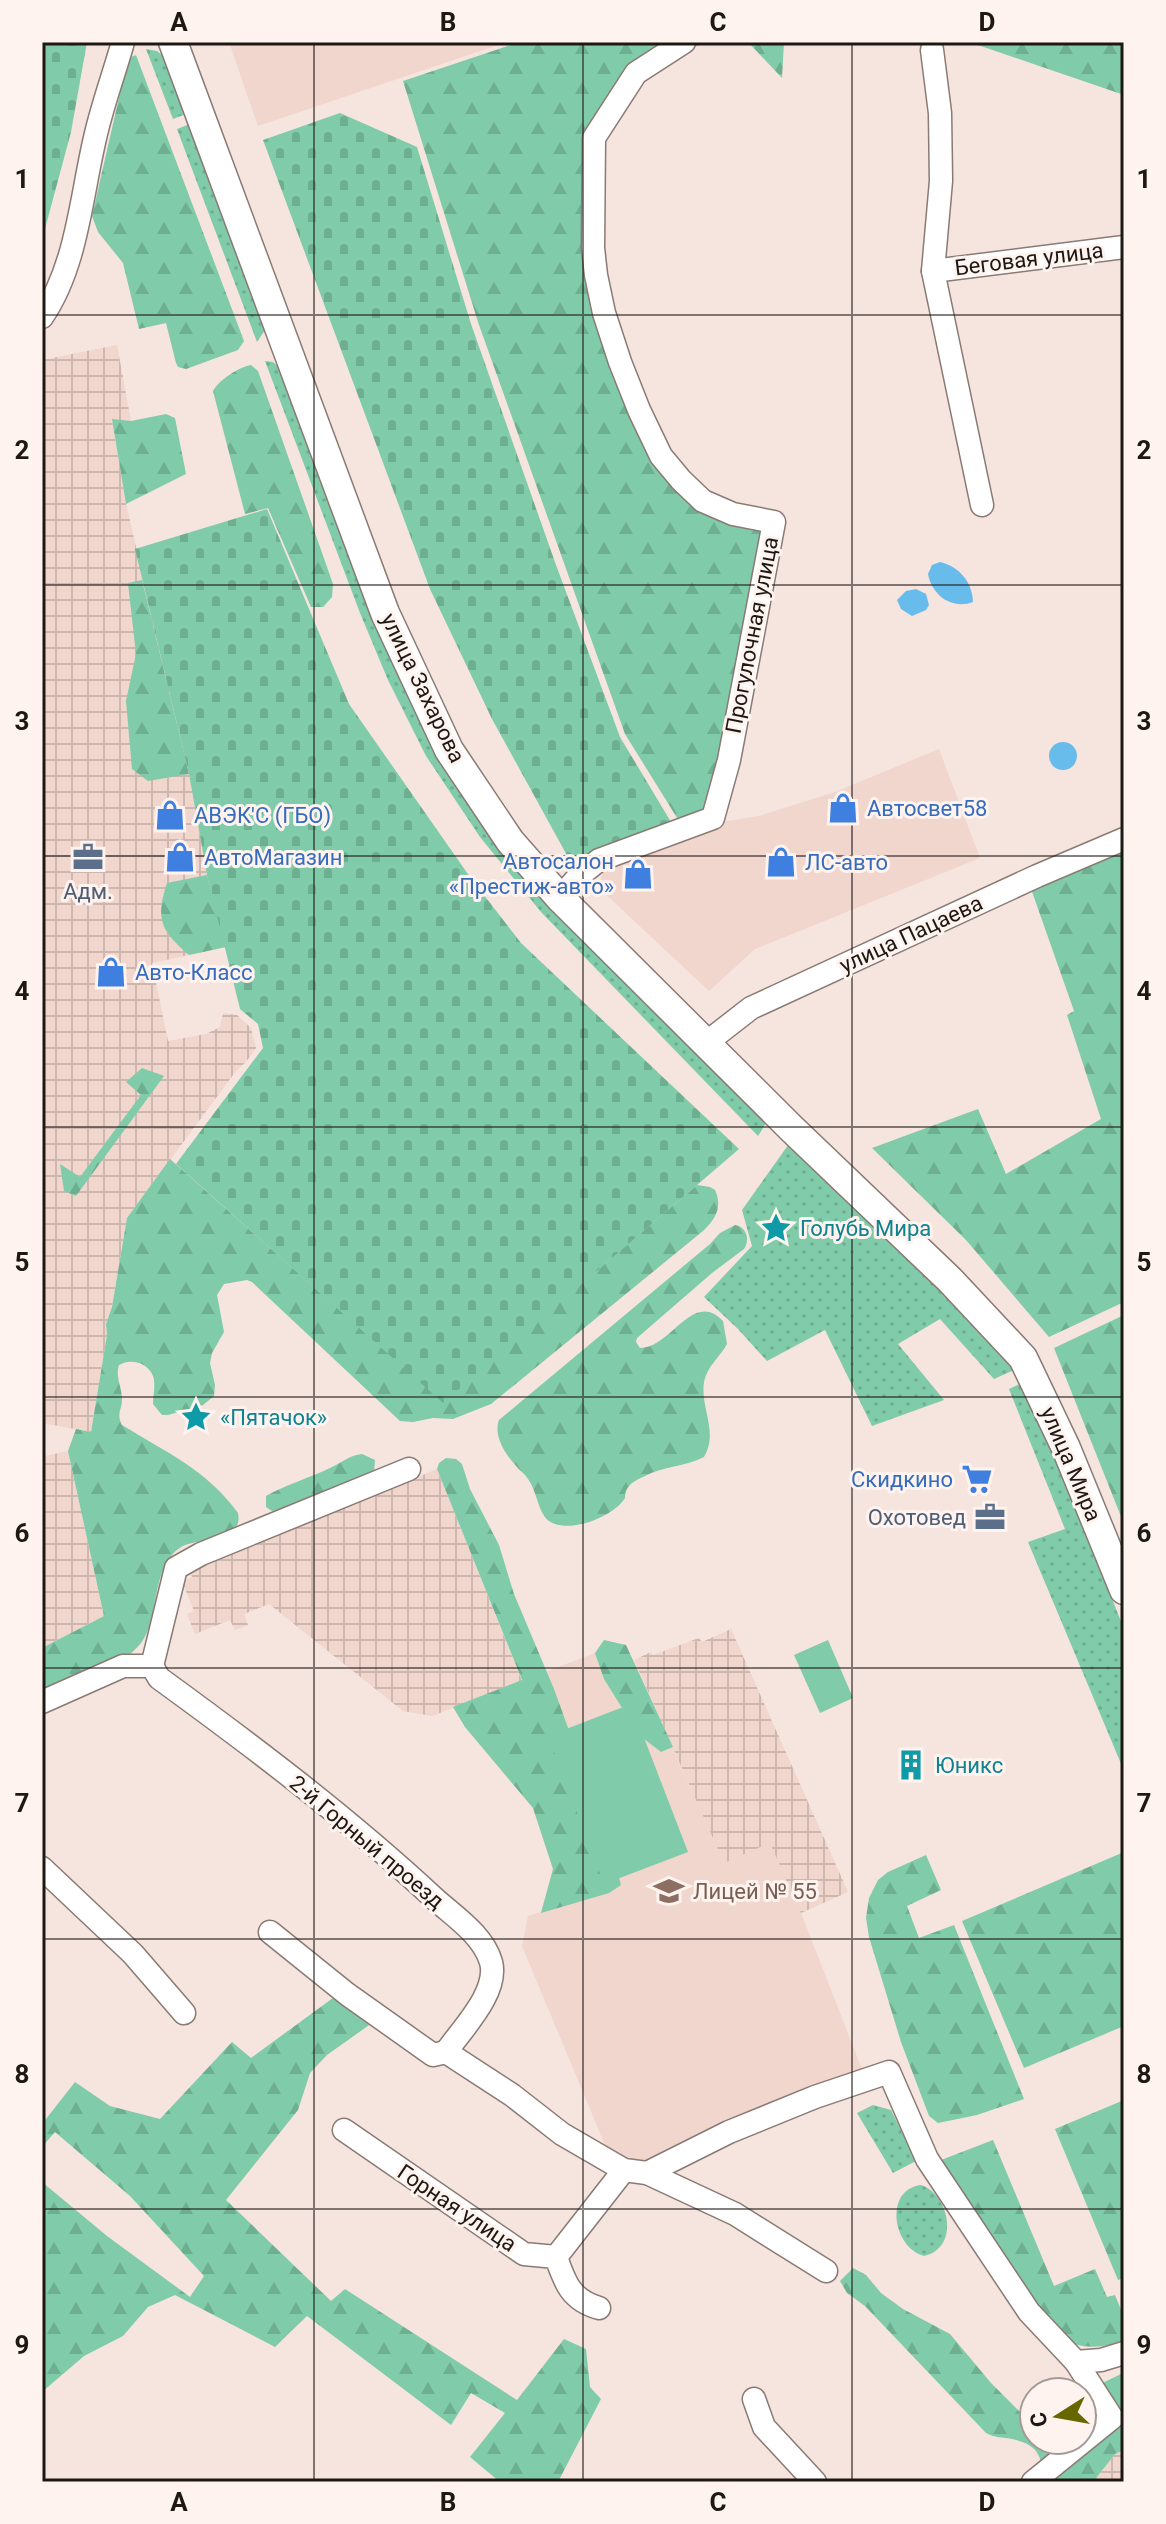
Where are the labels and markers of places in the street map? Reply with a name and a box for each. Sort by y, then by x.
shop icon: Автосвет58 [826,791,860,825]
place label: Автосвет58 [867,796,987,821]
shop icon: АВЭК'С (ГБО) [153,798,187,832]
place label: АВЭК'С (ГБО) [194,803,331,829]
office icon: Адм. [71,840,105,874]
shop icon: АвтоМагазин [163,840,197,874]
place label: АвтоМагазин [204,845,342,870]
shop icon: ЛС-авто [764,845,798,879]
place label: Автосалон «Престиж-авто» [449,849,614,899]
place label: ЛС-авто [805,850,888,875]
shop icon: Автосалон «Престиж-авто» [621,857,655,891]
place label: Адм. [63,879,113,904]
shop icon: Авто-Класс [94,955,128,989]
place label: Авто-Класс [135,960,252,985]
place icon: Голубь Мира [759,1211,793,1245]
place label: Голубь Мира [800,1216,931,1241]
place icon: «Пятачок» [179,1400,213,1434]
place label: «Пятачок» [220,1405,327,1430]
supermarket icon: Скидкино [960,1462,994,1496]
place label: Скидкино [851,1467,953,1492]
office icon: Охотовед [973,1500,1007,1534]
place label: Охотовед [868,1505,966,1530]
building icon: Юникс [894,1748,928,1782]
place label: Юникс [935,1753,1003,1778]
school or university icon: Лицей № 55 [652,1874,686,1908]
place label: Лицей № 55 [693,1879,817,1904]

